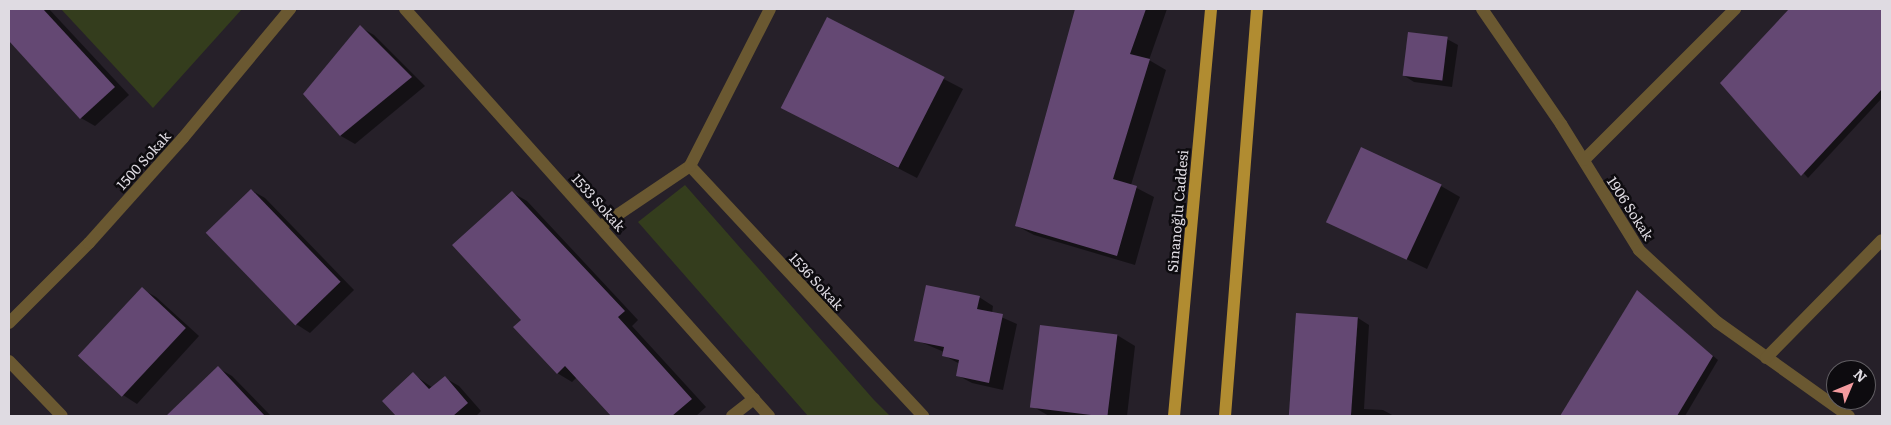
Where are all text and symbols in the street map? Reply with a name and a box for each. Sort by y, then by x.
street label: 1500 Sokak [112,127,174,193]
street label: Si̇nanoğlu Caddesi [1163,149,1191,273]
street label: 1533 Sokak [569,170,629,234]
street label: 1906 Sokak [1604,173,1658,243]
street label: 1536 Sokak [786,249,848,313]
north arrow [1826,360,1876,410]
text: N [1850,364,1872,386]

